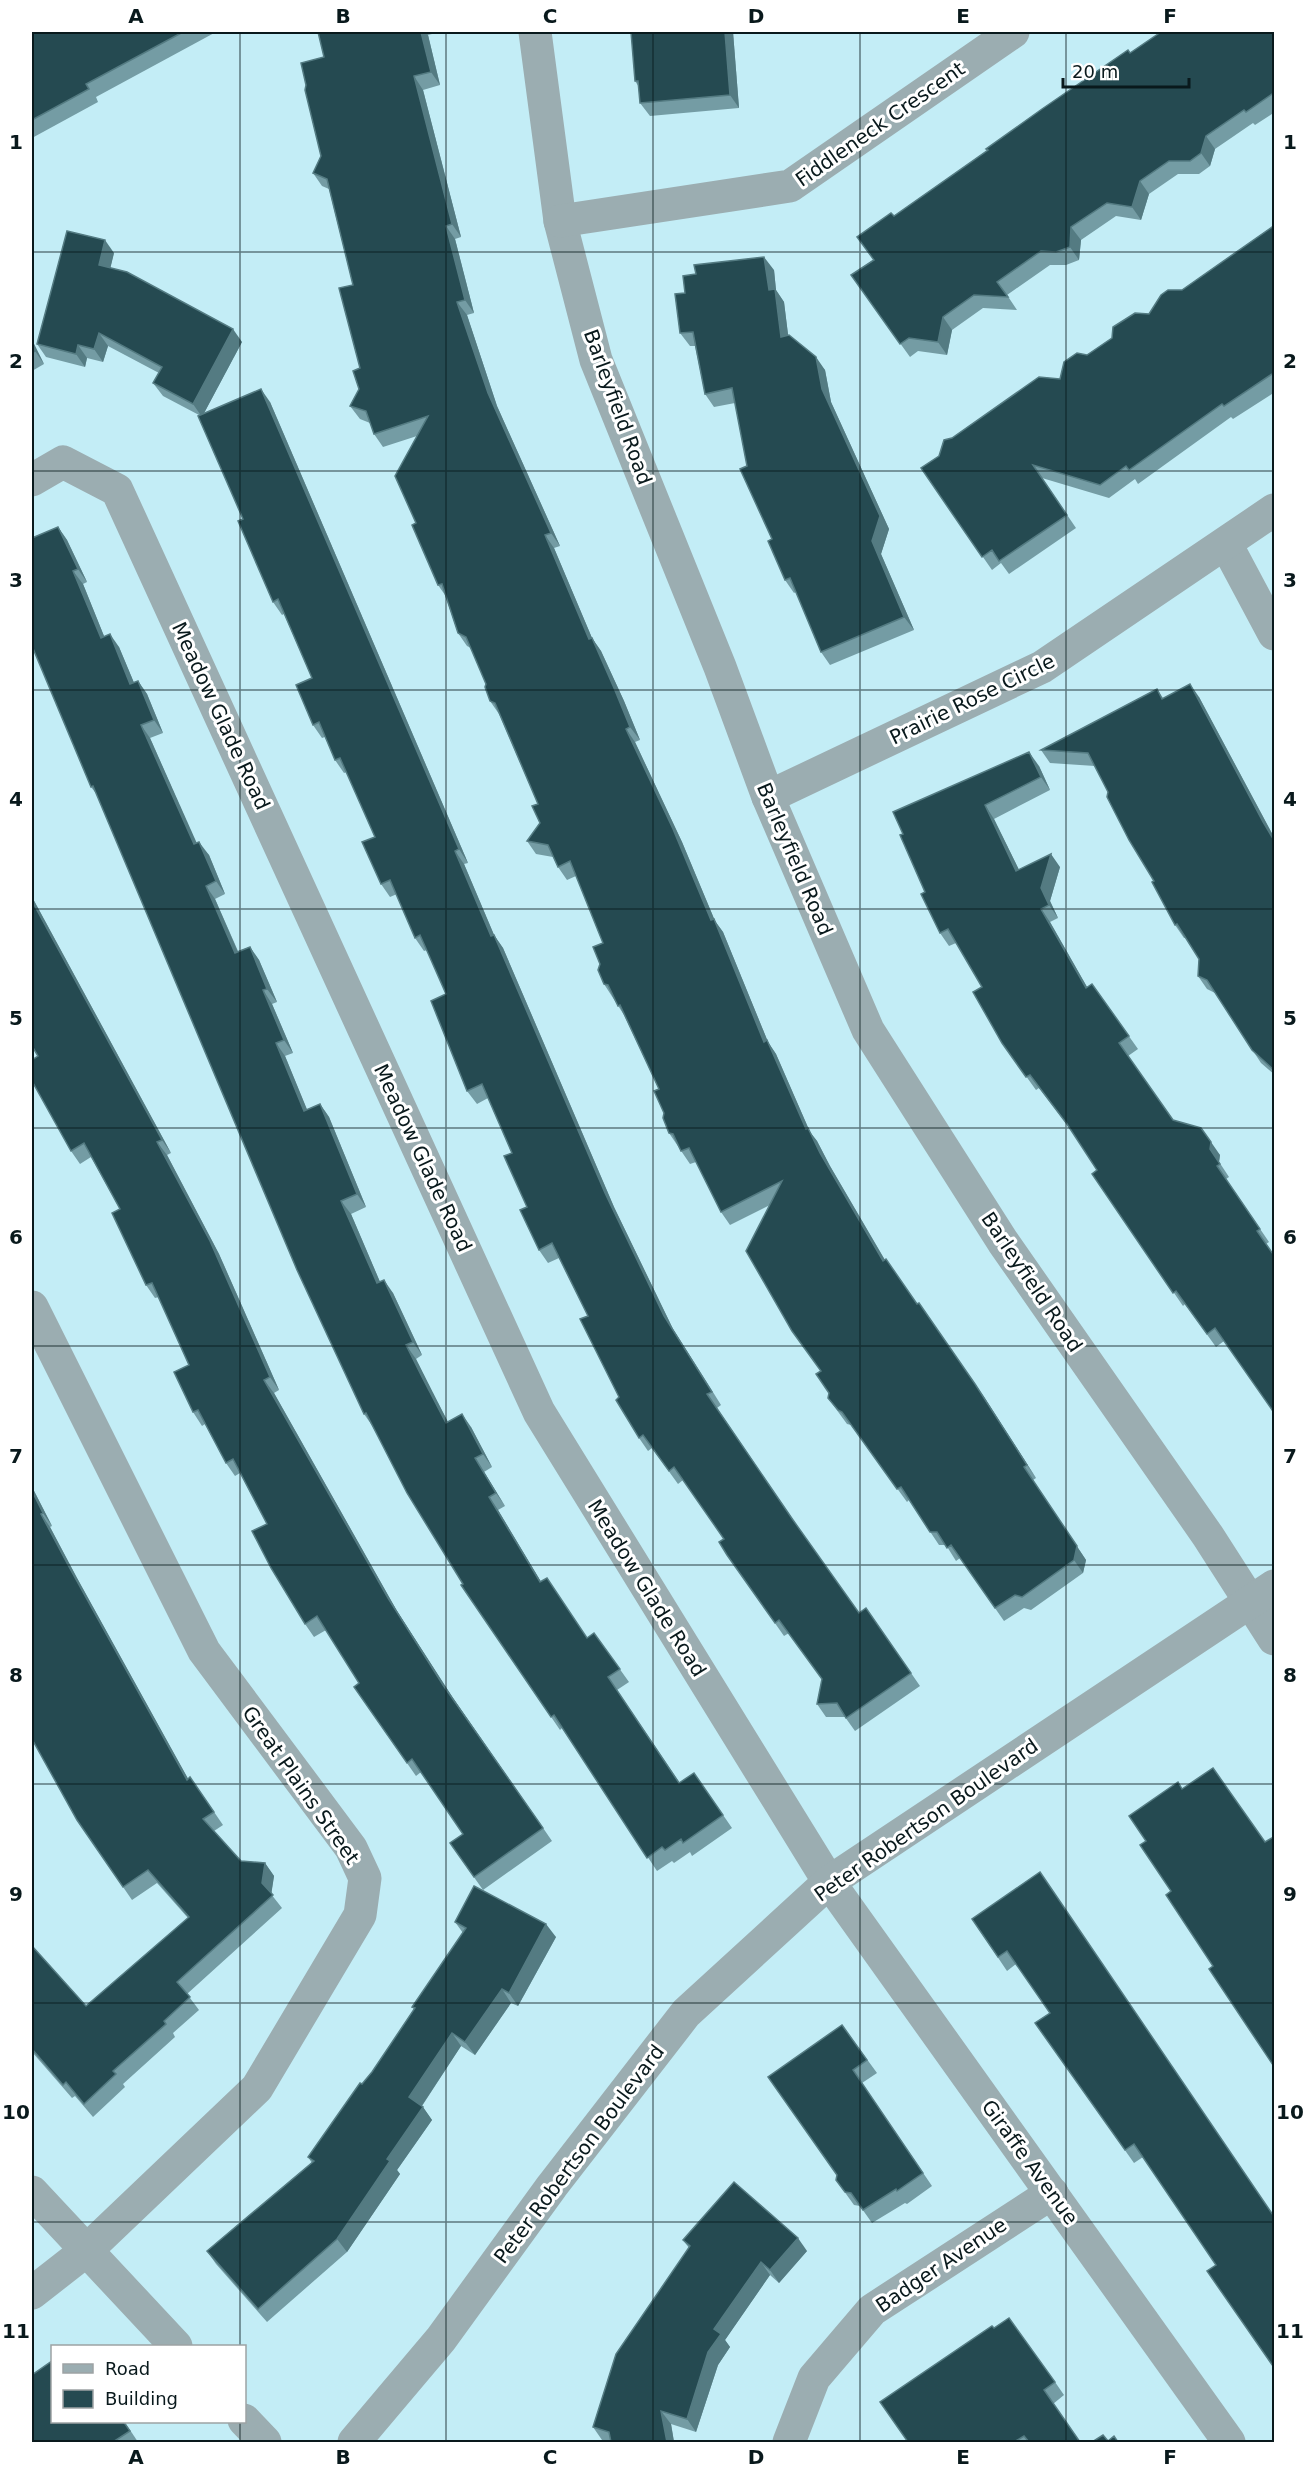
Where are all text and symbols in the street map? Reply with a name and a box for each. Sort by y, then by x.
text: A [128,4,144,28]
text: B [335,4,351,28]
text: C [543,4,557,28]
text: D [748,4,764,28]
text: E [956,4,970,28]
text: F [1163,4,1177,28]
scale bar [1063,51,1189,89]
street label: Fiddleneck Crescent [791,56,969,191]
text: 20 m [1072,61,1118,82]
text: 1 [9,130,23,154]
text: 1 [1283,130,1297,154]
street label: Barleyfield Road [579,326,657,488]
text: 2 [9,349,23,373]
text: 2 [1283,349,1297,373]
text: 3 [9,568,23,592]
text: 3 [1283,568,1297,592]
street label: Meadow Glade Road [167,618,275,814]
street label: Prairie Rose Circle [886,649,1058,749]
street label: Barleyfield Road [752,779,838,939]
text: 4 [9,787,23,811]
text: 4 [1283,787,1297,811]
text: 5 [9,1006,23,1030]
text: 5 [1283,1006,1297,1030]
street label: Meadow Glade Road [369,1060,477,1256]
street label: Barleyfield Road [976,1207,1088,1357]
text: 6 [9,1225,23,1249]
text: 6 [1283,1225,1297,1249]
text: 7 [9,1444,23,1468]
text: 7 [1283,1444,1297,1468]
street label: Meadow Glade Road [583,1495,711,1681]
text: 8 [9,1663,23,1687]
text: 8 [1283,1663,1297,1687]
street label: Great Plains Street [237,1701,365,1869]
street label: Peter Robertson Boulevard [810,1733,1042,1907]
text: 9 [9,1882,23,1906]
text: 9 [1283,1882,1297,1906]
street label: Peter Robertson Boulevard [489,2040,669,2268]
street label: Giraffe Avenue [977,2095,1083,2229]
text: 10 [2,2100,30,2124]
text: 10 [1276,2100,1304,2124]
street label: Badger Avenue [871,2212,1011,2318]
text: 11 [2,2319,30,2343]
text: 11 [1276,2319,1304,2343]
legend [51,2345,246,2423]
text: Road [105,2358,150,2379]
text: Building [105,2388,178,2409]
text: A [128,2445,144,2469]
text: B [335,2445,351,2469]
text: C [543,2445,557,2469]
text: D [748,2445,764,2469]
text: E [956,2445,970,2469]
text: F [1163,2445,1177,2469]

